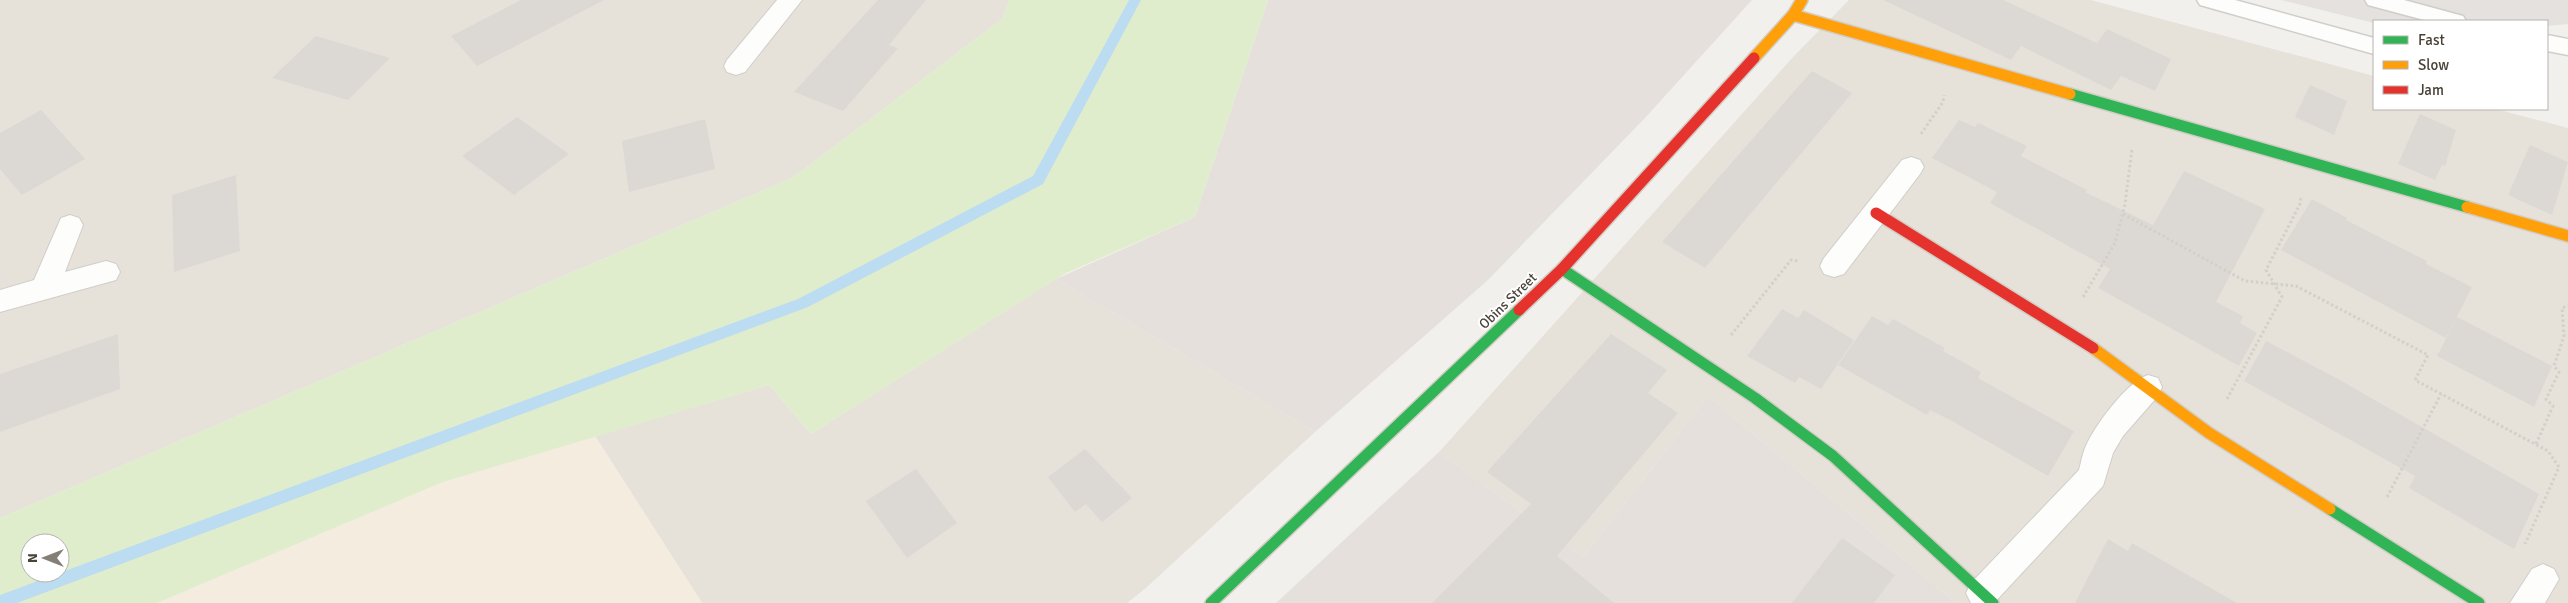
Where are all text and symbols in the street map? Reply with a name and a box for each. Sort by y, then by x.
legend [2373,20,2548,110]
text: Fast [2418,31,2445,49]
text: Slow [2418,56,2449,74]
text: Jam [2418,81,2444,99]
street label: Obins Street [1476,269,1540,333]
north arrow [20,533,70,583]
text: N [24,553,41,563]

